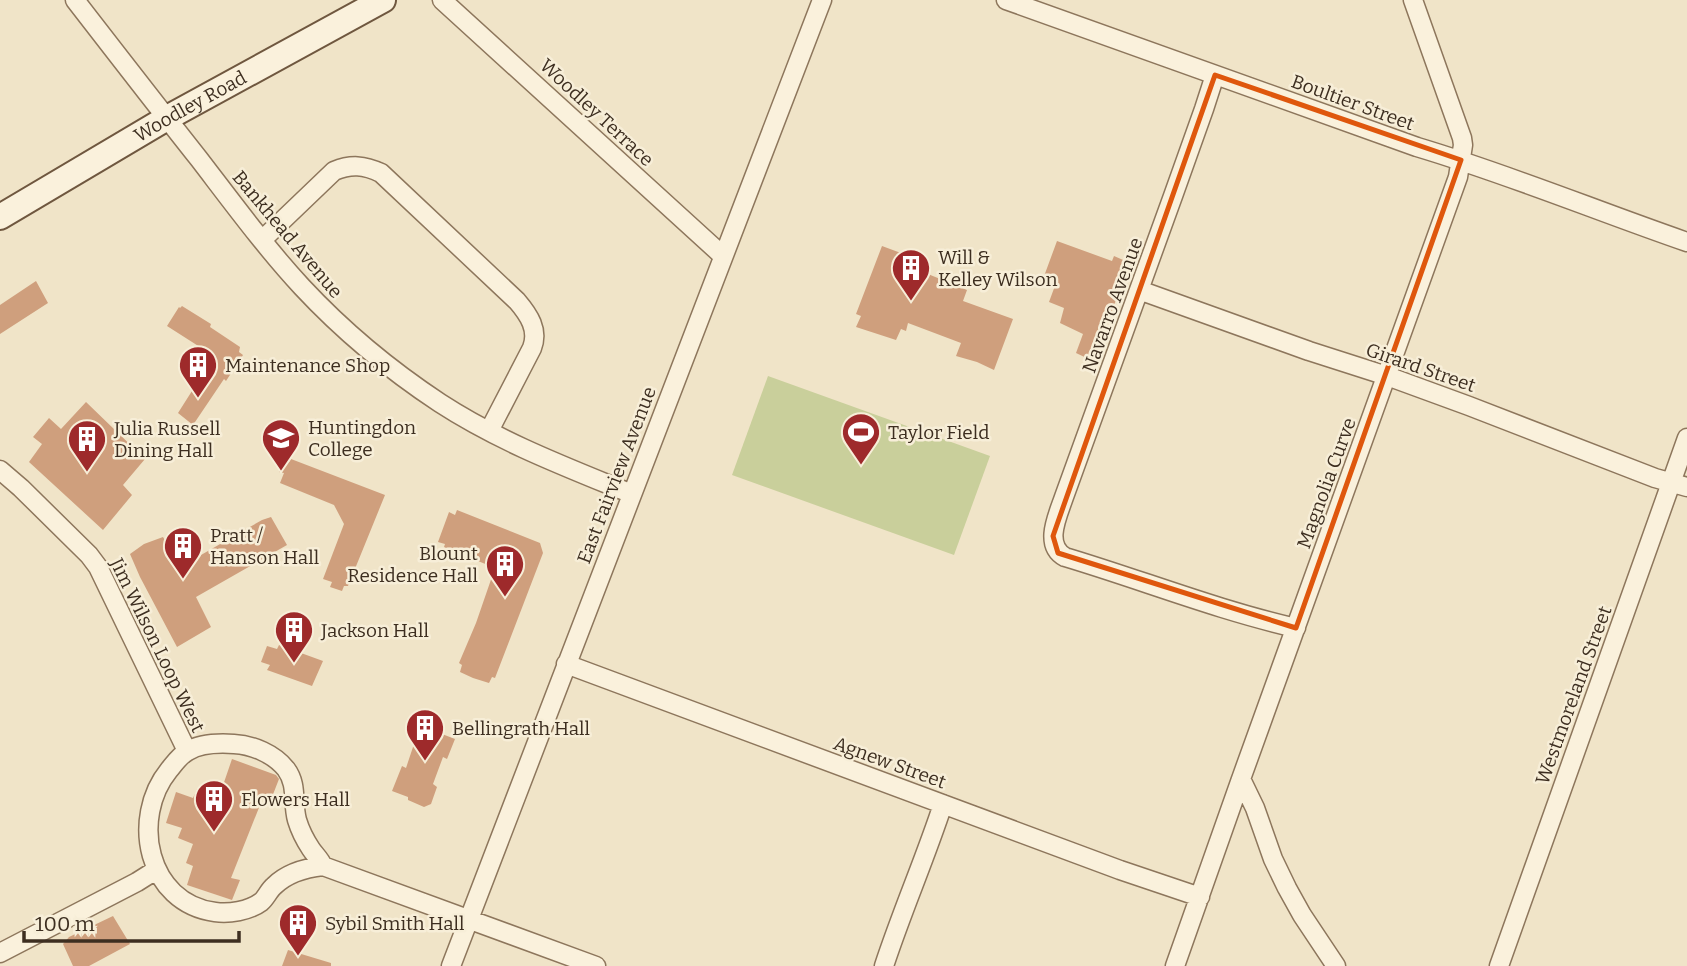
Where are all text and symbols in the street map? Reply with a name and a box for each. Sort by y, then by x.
street label: Woodley Terrace [535,54,658,171]
street label: Woodley Road [130,66,250,147]
street label: Boultier Street [1288,70,1417,135]
street label: Bankhead Avenue [228,166,348,303]
street label: Navarro Avenue [1077,234,1148,376]
place label: Will & Kelley Wilson [938,246,1058,291]
building icon: Will & Kelley Wilson [890,247,932,302]
street label: Girard Street [1363,338,1479,397]
building icon: Maintenance Shop [177,344,219,399]
place label: Maintenance Shop [225,354,390,377]
street label: East Fairview Avenue [572,383,661,567]
sports icon: Taylor Field [840,411,882,466]
street label: Magnolia Curve [1292,415,1361,552]
place label: Huntingdon College [308,416,416,461]
place label: Julia Russell Dining Hall [113,417,220,462]
school or university icon: Huntingdon College [260,417,302,472]
building icon: Julia Russell Dining Hall [66,418,108,473]
place label: Taylor Field [888,421,989,444]
place label: Pratt / Hanson Hall [210,524,319,569]
building icon: Pratt / Hanson Hall [162,525,204,580]
place label: Blount Residence Hall [347,542,478,587]
building icon: Blount Residence Hall [484,543,526,598]
street label: Jim Wilson Loop West [105,553,210,736]
street label: Westmoreland Street [1530,603,1616,788]
building icon: Jackson Hall [273,609,315,664]
place label: Jackson Hall [320,619,429,642]
building icon: Bellingrath Hall [404,707,446,762]
place label: Bellingrath Hall [452,717,590,740]
street label: Agnew Street [830,731,949,794]
building icon: Flowers Hall [193,778,235,833]
place label: Flowers Hall [241,788,350,811]
scale bar [24,900,240,944]
building icon: Sybil Smith Hall [277,902,319,957]
text: 100 m [35,911,95,937]
place label: Sybil Smith Hall [325,912,465,935]

